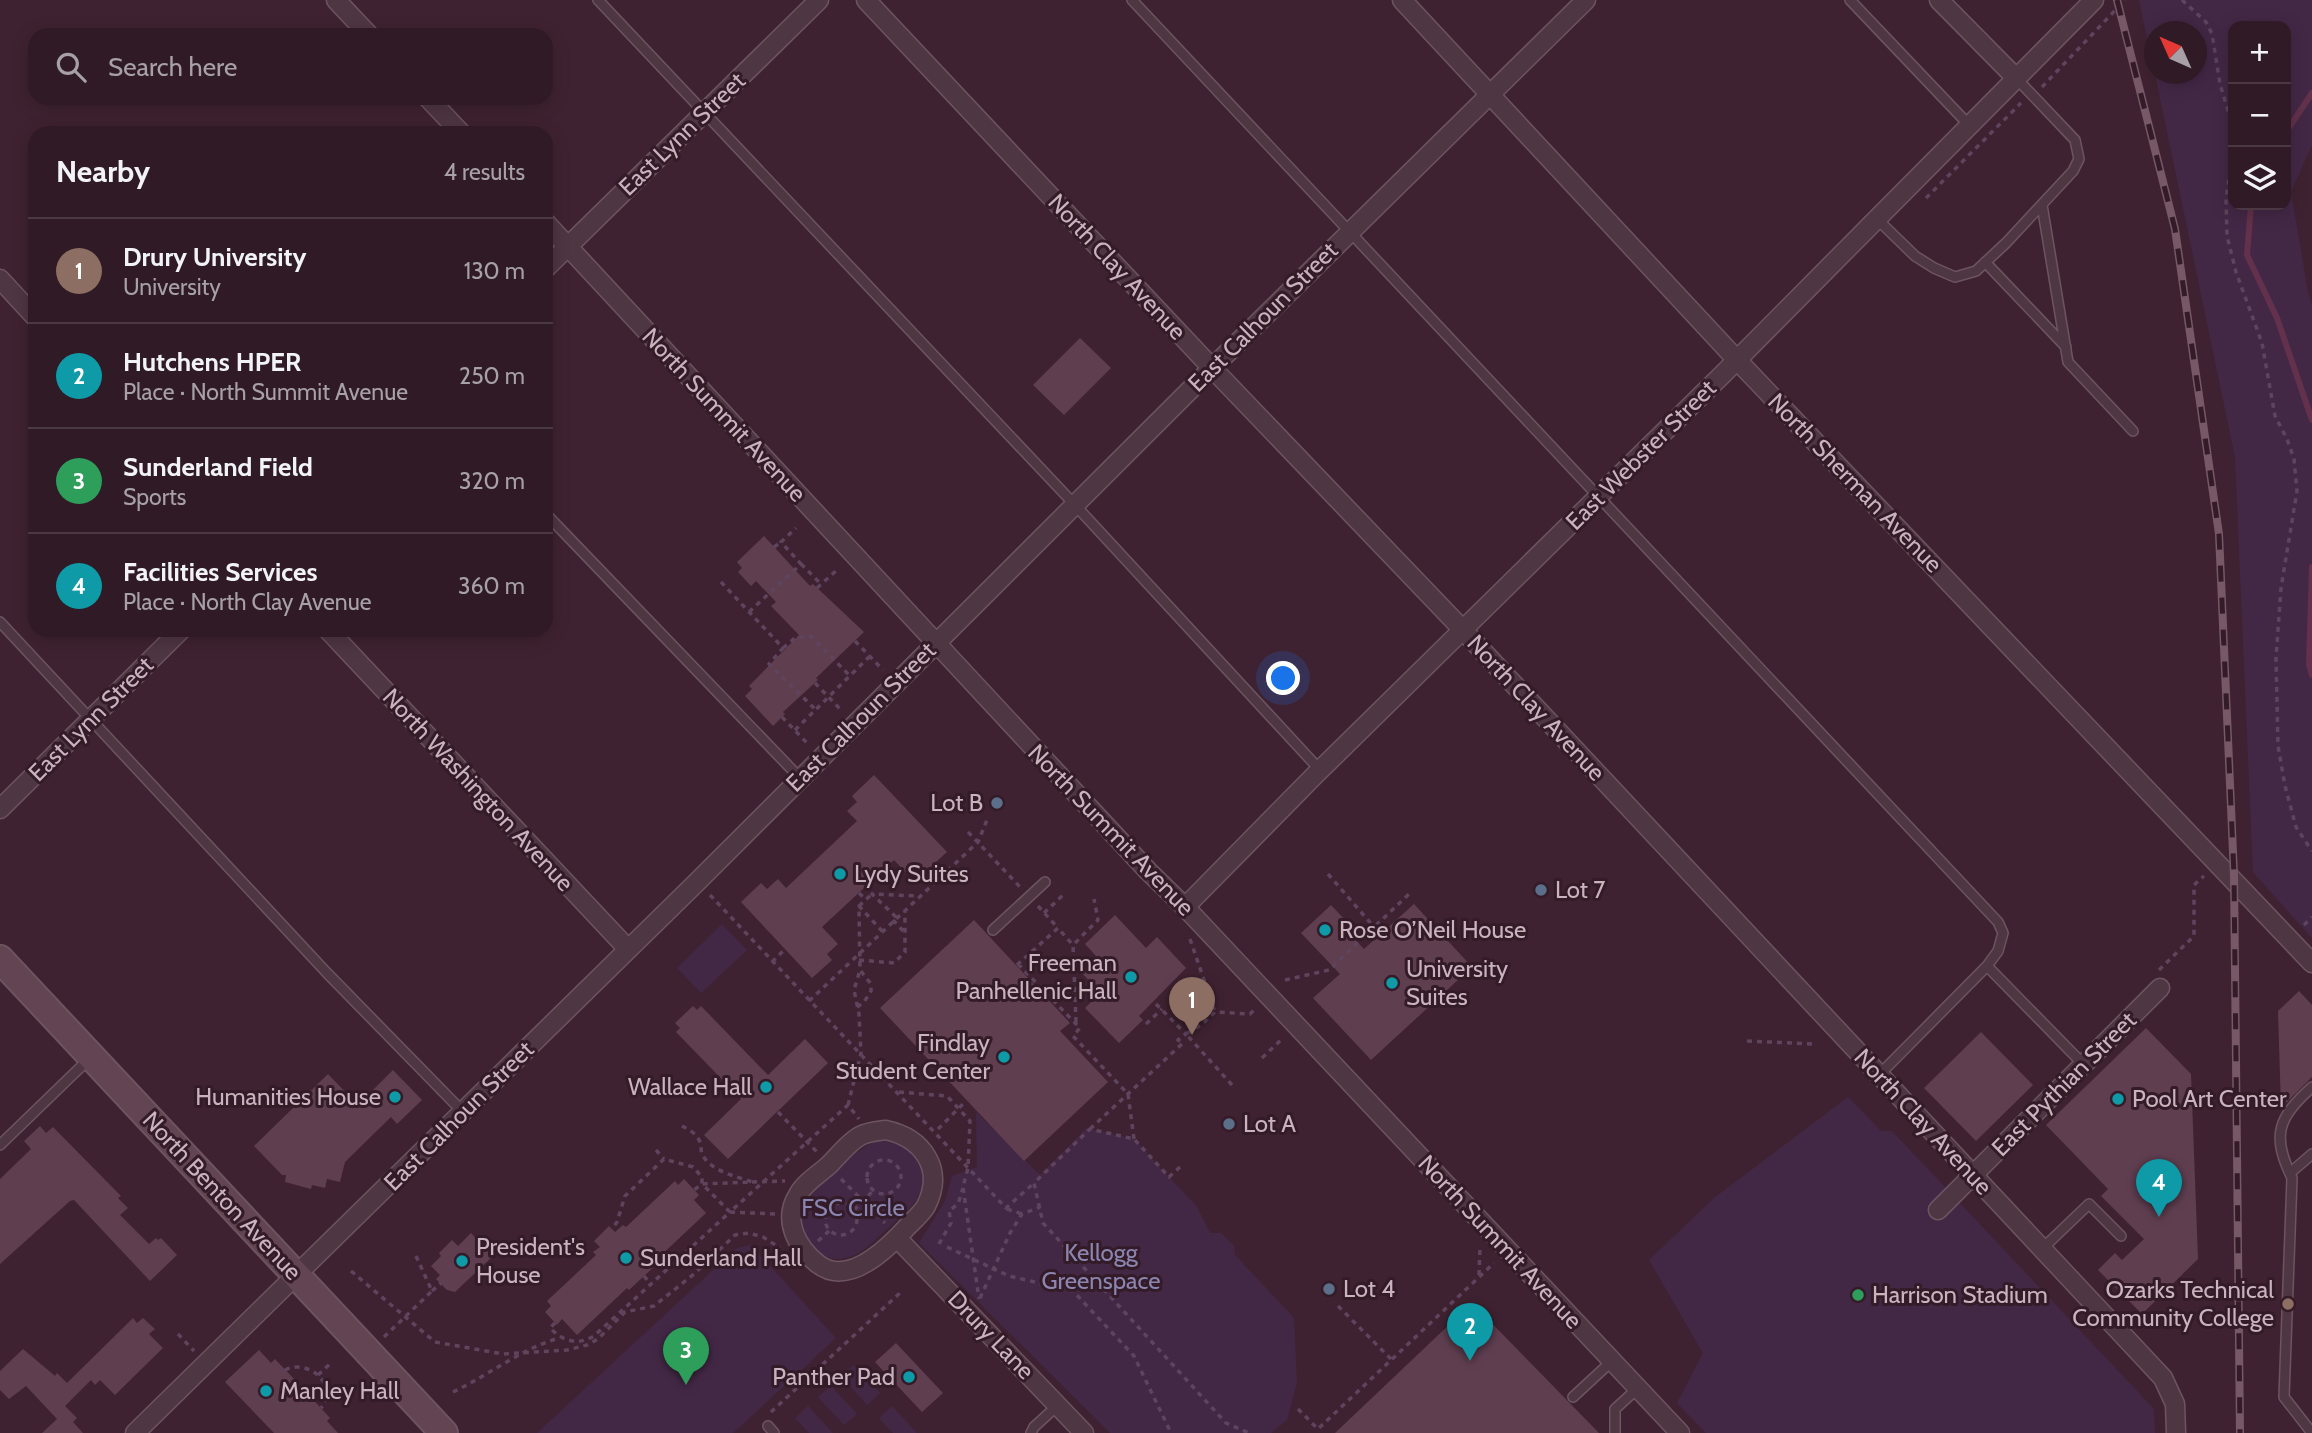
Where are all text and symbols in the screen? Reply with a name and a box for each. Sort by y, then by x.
north arrow [2144,21,2207,84]
map controls [2228,21,2291,210]
button: + [2228,21,2291,84]
search box [28,28,553,105]
icon: search [52,48,90,86]
text: Search here [108,51,237,83]
street label: East Lynn Street [612,66,751,201]
button: − [2228,84,2291,147]
button: layers [2228,147,2291,210]
text: Nearby [56,153,150,190]
text: 4 results [444,158,525,186]
street label: North Clay Avenue [1042,188,1192,346]
street label: East Calhoun Street [1182,236,1343,397]
text: Drury University [123,241,306,273]
text: 1 [75,257,83,285]
text: 130 m [464,257,525,285]
text: University [123,273,221,301]
street label: North Summit Avenue [636,322,812,508]
text: Hutchens HPER [123,346,301,378]
text: 2 [73,362,85,390]
text: 250 m [459,362,525,390]
street label: East Webster Street [1560,374,1722,536]
text: Place · North Summit Avenue [123,378,408,406]
street label: North Sherman Avenue [1762,387,1948,578]
text: Sunderland Field [123,451,313,483]
text: 3 [73,467,85,495]
text: 320 m [459,467,525,495]
text: Sports [123,483,186,511]
text: Facilities Services [123,556,317,588]
text: 4 [72,572,86,600]
text: 360 m [458,572,525,600]
text: Place · North Clay Avenue [123,588,371,616]
street label: North Clay Avenue [1461,629,1611,787]
street label: East Calhoun Street [780,636,941,797]
street label: East Lynn Street [22,650,159,787]
your location [1266,661,1300,695]
street label: North Washington Avenue [377,682,580,897]
street label: North Summit Avenue [1022,738,1201,921]
place label: Lot B [930,788,983,817]
marker: Lot B [989,795,1005,811]
place label: Lydy Suites [854,859,969,888]
marker: Lydy Suites [832,866,848,882]
place label: Lot 7 [1555,875,1605,904]
marker: Lot 7 [1533,882,1549,898]
place label: Rose O’Neil House [1339,915,1526,944]
marker: Rose O’Neil House [1317,922,1333,938]
place label: Freeman Panhellenic Hall [956,948,1117,1005]
place label: University Suites [1406,954,1508,1011]
marker: Freeman Panhellenic Hall [1123,969,1139,985]
marker: University Suites [1384,975,1400,991]
pin: 1 [1169,977,1215,1035]
street label: East Pythian Street [1985,1005,2142,1162]
place label: Findlay Student Center [836,1028,990,1085]
street label: East Calhoun Street [378,1035,539,1196]
street label: North Clay Avenue [1848,1043,1998,1201]
marker: Findlay Student Center [996,1049,1012,1065]
place label: Wallace Hall [628,1072,752,1101]
marker: Wallace Hall [758,1079,774,1095]
place label: Humanities House [195,1082,381,1111]
place label: Pool Art Center [2132,1084,2287,1113]
marker: Humanities House [387,1089,403,1105]
marker: Pool Art Center [2110,1091,2126,1107]
street label: North Benton Avenue [137,1105,308,1286]
place label: Lot A [1243,1109,1296,1138]
marker: Lot A [1221,1116,1237,1132]
street label: North Summit Avenue [1412,1149,1588,1335]
pin: 4 [2136,1159,2182,1217]
park label: FSC Circle [801,1193,905,1222]
place label: President's House [476,1232,585,1289]
park label: Kellogg Greenspace [1041,1238,1161,1295]
place label: Sunderland Hall [640,1243,802,1272]
marker: Sunderland Hall [618,1250,634,1266]
marker: President's House [454,1253,470,1269]
place label: Lot 4 [1343,1274,1395,1303]
place label: Ozarks Technical Community College [2072,1275,2274,1332]
place label: Harrison Stadium [1872,1280,2048,1309]
marker: Lot 4 [1321,1281,1337,1297]
street label: Drury Lane [942,1284,1041,1385]
marker: Harrison Stadium [1850,1287,1866,1303]
marker: Ozarks Technical Community College [2280,1296,2296,1312]
pin: 2 [1447,1303,1493,1361]
pin: 3 [663,1327,709,1385]
place label: Panther Pad [772,1362,895,1391]
marker: Panther Pad [901,1369,917,1385]
place label: Manley Hall [280,1376,399,1405]
marker: Manley Hall [258,1383,274,1399]

